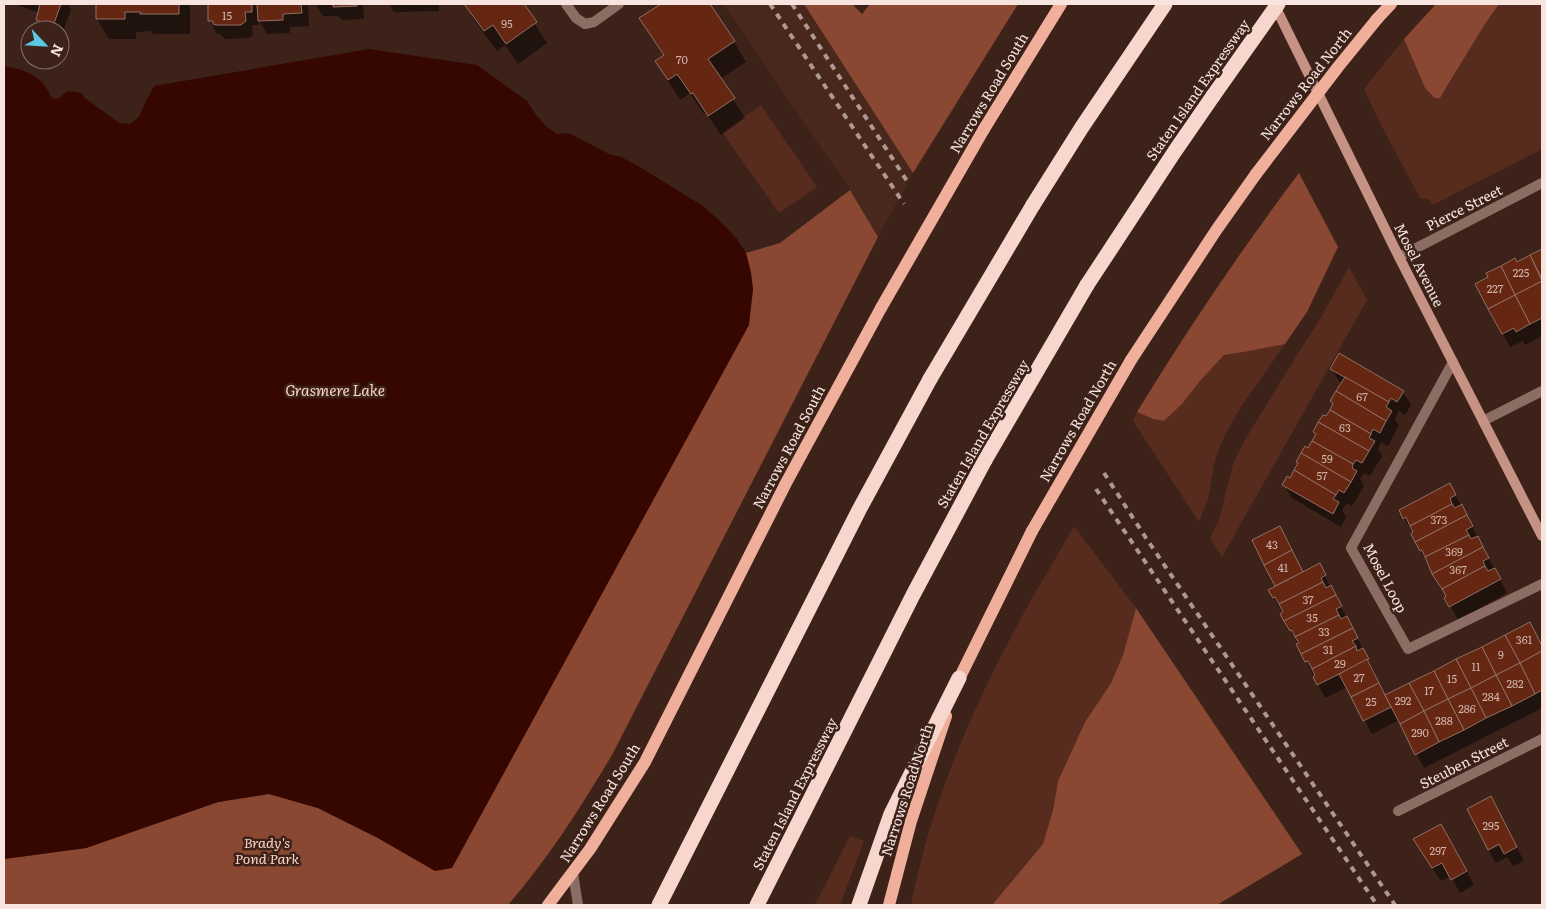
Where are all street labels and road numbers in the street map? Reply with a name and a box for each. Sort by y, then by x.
street label: Staten Island Expressway [1141,14,1254,164]
street label: Narrows Road North [1255,23,1356,144]
street label: Narrows Road South [944,28,1032,156]
street label: Pierce Street [1422,179,1506,235]
street label: Mosel Avenue [1390,219,1450,310]
street label: Staten Island Expressway [931,355,1033,512]
street label: Narrows Road North [1034,356,1120,485]
street label: Narrows Road South [747,381,829,512]
street label: Mosel Loop [1359,539,1413,616]
street label: Staten Island Expressway [747,713,842,873]
street label: Narrows Road North [875,721,937,858]
street label: Steuben Street [1416,731,1512,793]
street label: Narrows Road South [554,739,644,866]

